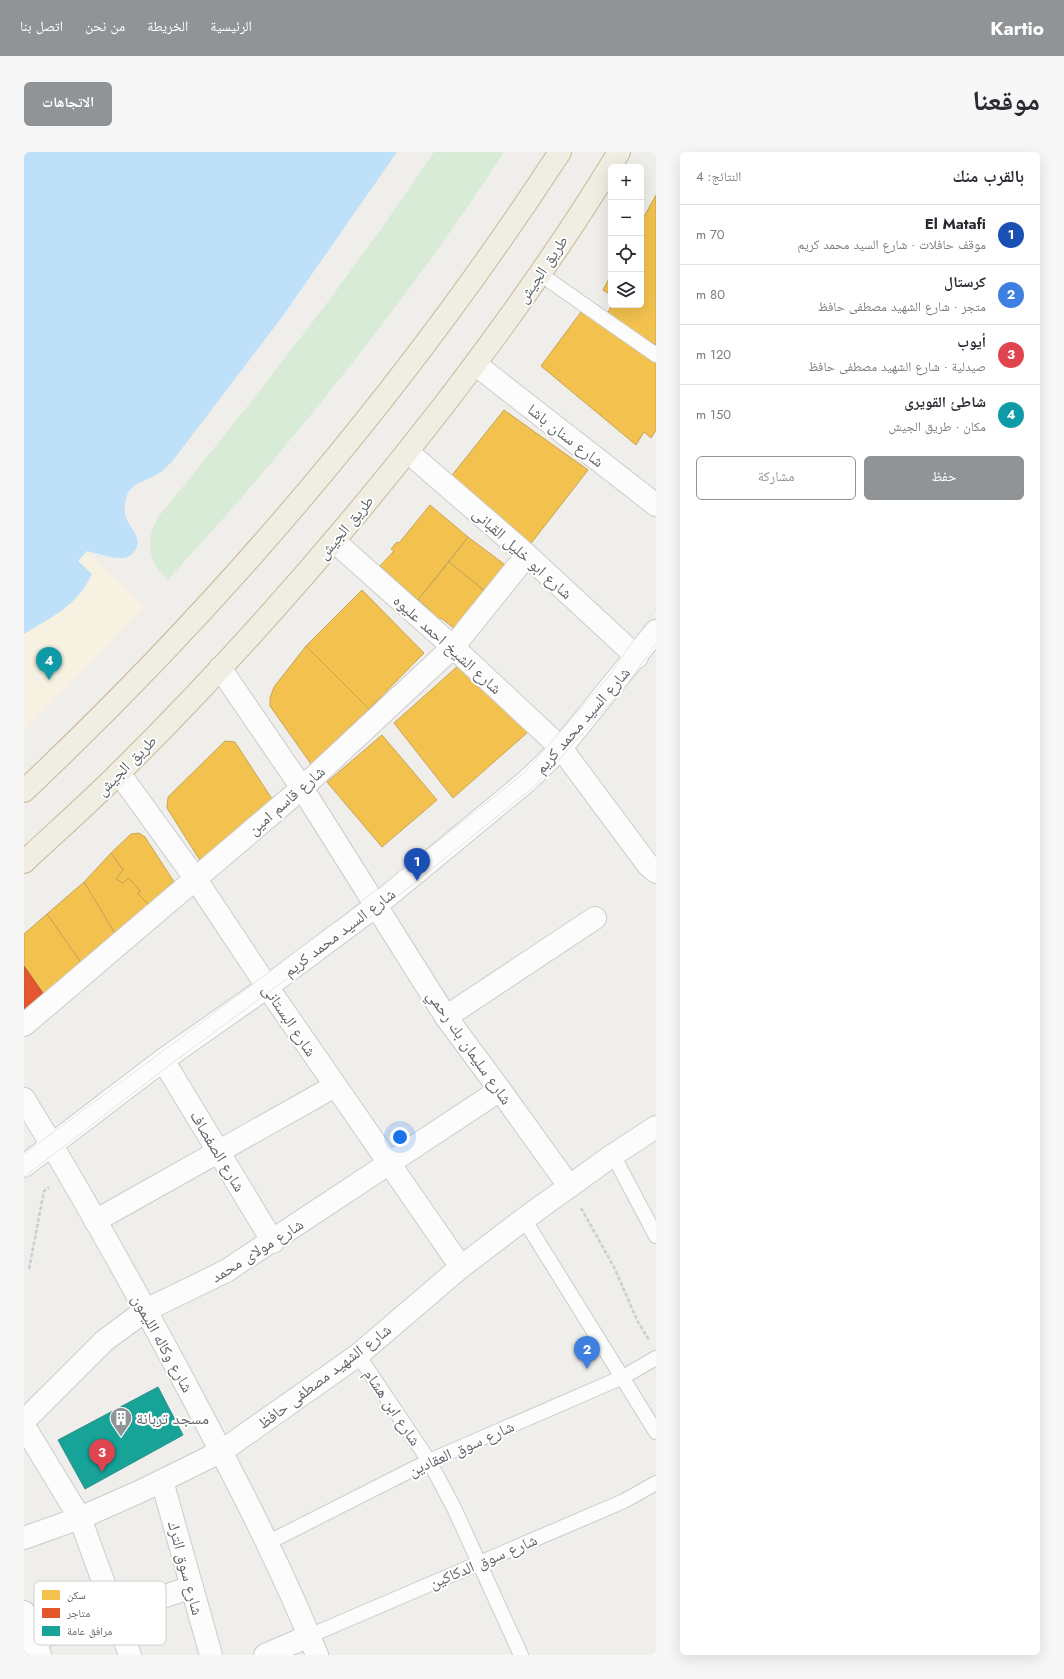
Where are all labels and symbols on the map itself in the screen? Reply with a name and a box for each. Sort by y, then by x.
street label: طريق الجيش [511,231,574,308]
street label: شارع سنان باشا [522,398,609,473]
street label: طريق الجيش [312,490,379,564]
street label: شارع ابو خليل القبانى [468,502,578,605]
street label: شارع الشيخ احمد عليوه [388,589,507,699]
pin: 4 [36,647,62,680]
street label: شارع السيد محمد كريم [529,662,635,779]
street label: طريق الجيش [91,730,162,801]
street label: شارع قاسم امين [243,760,330,841]
pin: 1 [404,848,430,881]
street label: شارع السيد محمد كريم [278,883,400,982]
street label: شارع البستانى [257,979,322,1061]
street label: شارع سليمان بك رحمي [421,985,518,1110]
street label: شارع الصفصاف [184,1106,251,1196]
your location [390,1127,410,1147]
street label: شارع مولاى محمد [207,1213,308,1288]
street label: شارع وكاله الليمون [126,1290,199,1397]
street label: شارع الشهيد مصطفى حافظ [253,1318,396,1434]
pin: 2 [574,1336,600,1369]
street label: شارع ابن هشام [358,1364,427,1450]
building icon: مسجد تربانة [108,1405,134,1438]
place label: مسجد تربانة [136,1407,209,1430]
street label: شارع سوق العقادين [404,1415,518,1482]
pin: 3 [89,1439,115,1472]
street label: شارع سوق الترك [162,1518,209,1618]
street label: شارع سوق الدكاكين [425,1528,541,1595]
legend [34,1581,166,1645]
text: سكن [67,1587,86,1603]
text: متاجر [66,1605,90,1621]
text: مرافق عامة [67,1623,112,1639]

